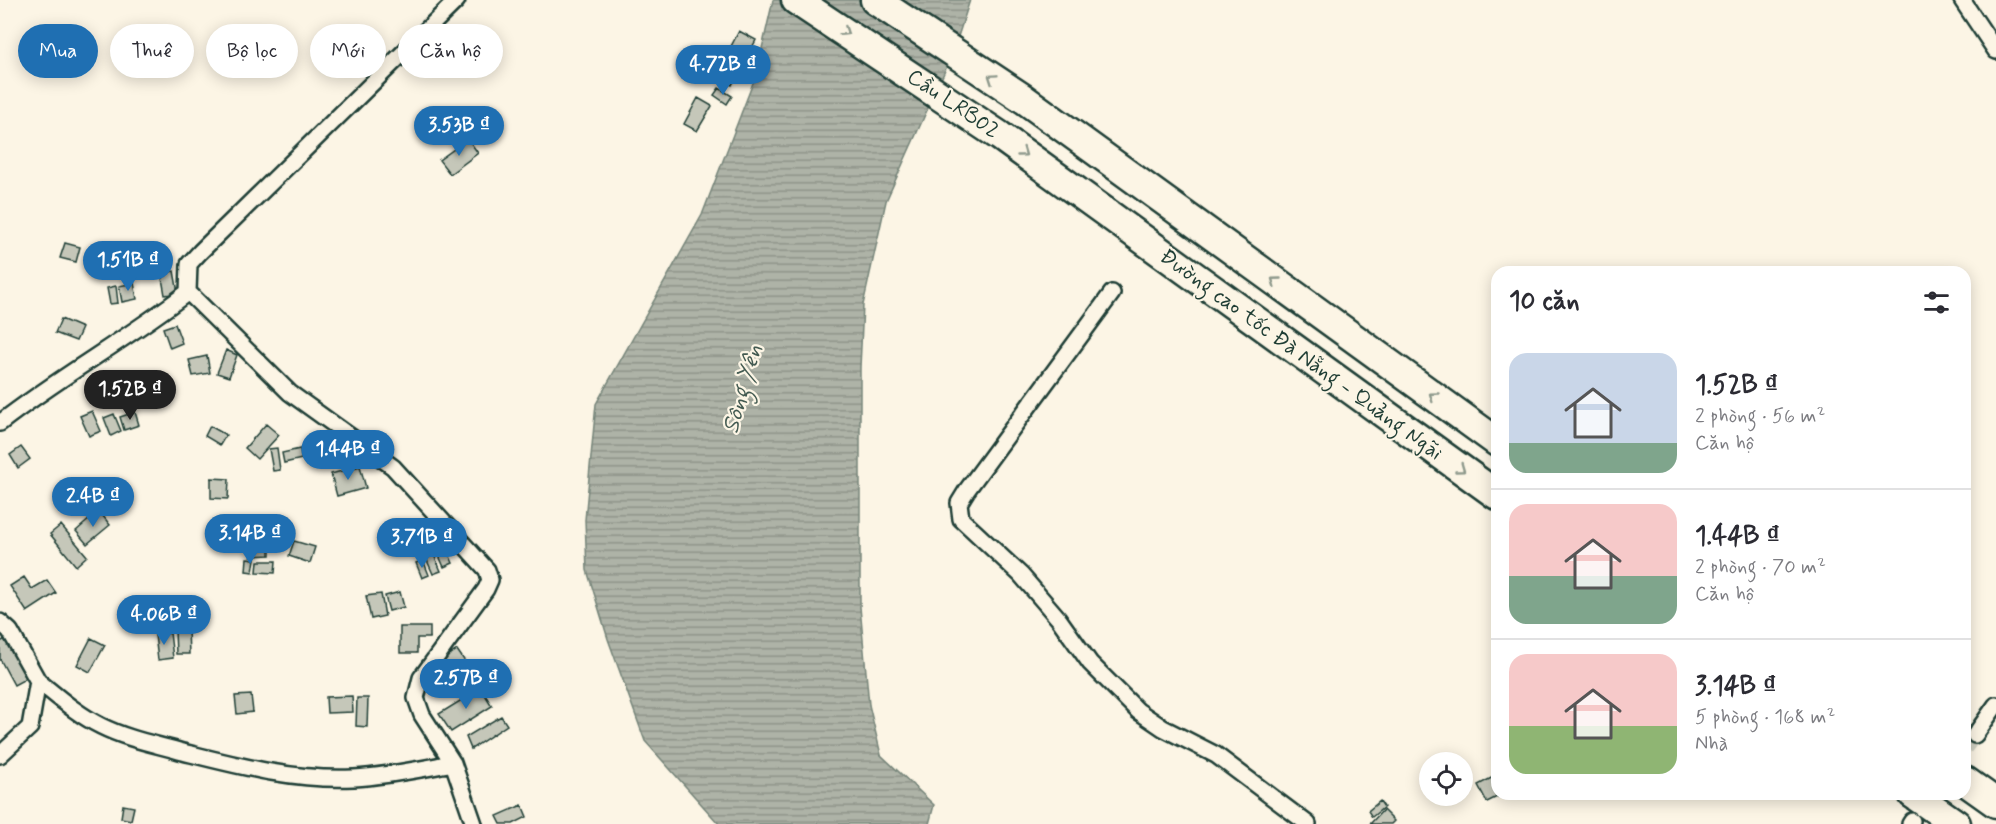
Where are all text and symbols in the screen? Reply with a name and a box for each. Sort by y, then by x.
chip: Mua [18,24,98,78]
chip: Thuê [110,24,194,78]
chip: Bộ lọc [206,24,298,78]
chip: Mới [310,24,386,78]
chip: Căn hộ [398,24,503,78]
one-way arrow [838,25,849,36]
pin: 4.72B ₫ [668,45,778,96]
text: 4.72B ₫ [690,51,756,78]
street label: Cầu LRB02 [901,63,1005,145]
one-way arrow [988,74,999,85]
pin: 3.53B ₫ [404,106,514,157]
text: 3.53B ₫ [428,112,490,139]
one-way arrow [1017,146,1028,157]
pin: 1.51B ₫ [73,241,183,292]
street label: Đường cao tốc Đà Nẵng - Quảng Ngãi [1152,243,1448,470]
text: 1.51B ₫ [97,247,159,274]
one-way arrow [1270,278,1281,289]
text: 10 căn [1509,285,1580,319]
icon: filters [1920,286,1953,319]
water label: Sông Yên [716,341,773,438]
text: 1.52B ₫ [1695,369,1778,403]
pin: 1.52B ₫ [75,370,185,421]
text: 1.52B ₫ [98,376,162,403]
icon: home [1557,377,1629,449]
one-way arrow [1428,392,1439,403]
text: 2 phòng · 56 m² [1695,403,1825,430]
pin: 1.44B ₫ [293,430,403,481]
text: Căn hộ [1695,430,1755,457]
text: 1.44B ₫ [315,436,381,463]
one-way arrow [1454,462,1465,473]
pin: 2.4B ₫ [44,477,142,528]
text: 2.4B ₫ [66,483,120,510]
pin: 3.14B ₫ [195,514,305,565]
pin: 3.71B ₫ [367,518,477,569]
text: 3.14B ₫ [219,520,281,547]
text: 1.44B ₫ [1695,520,1780,554]
text: 3.71B ₫ [391,524,453,551]
icon: home [1557,528,1629,600]
text: 2 phòng · 70 m² [1695,554,1826,581]
text: Căn hộ [1695,581,1755,608]
pin: 4.06B ₫ [109,595,219,646]
text: 4.06B ₫ [131,601,197,628]
pin: 2.57B ₫ [411,659,521,710]
text: 2.57B ₫ [434,665,498,692]
text: 3.14B ₫ [1695,670,1776,704]
icon: home [1557,678,1629,750]
text: 5 phòng · 168 m² [1695,704,1835,731]
text: Nhà [1695,731,1728,758]
map controls [1419,752,1473,806]
button: locate [1419,752,1473,806]

